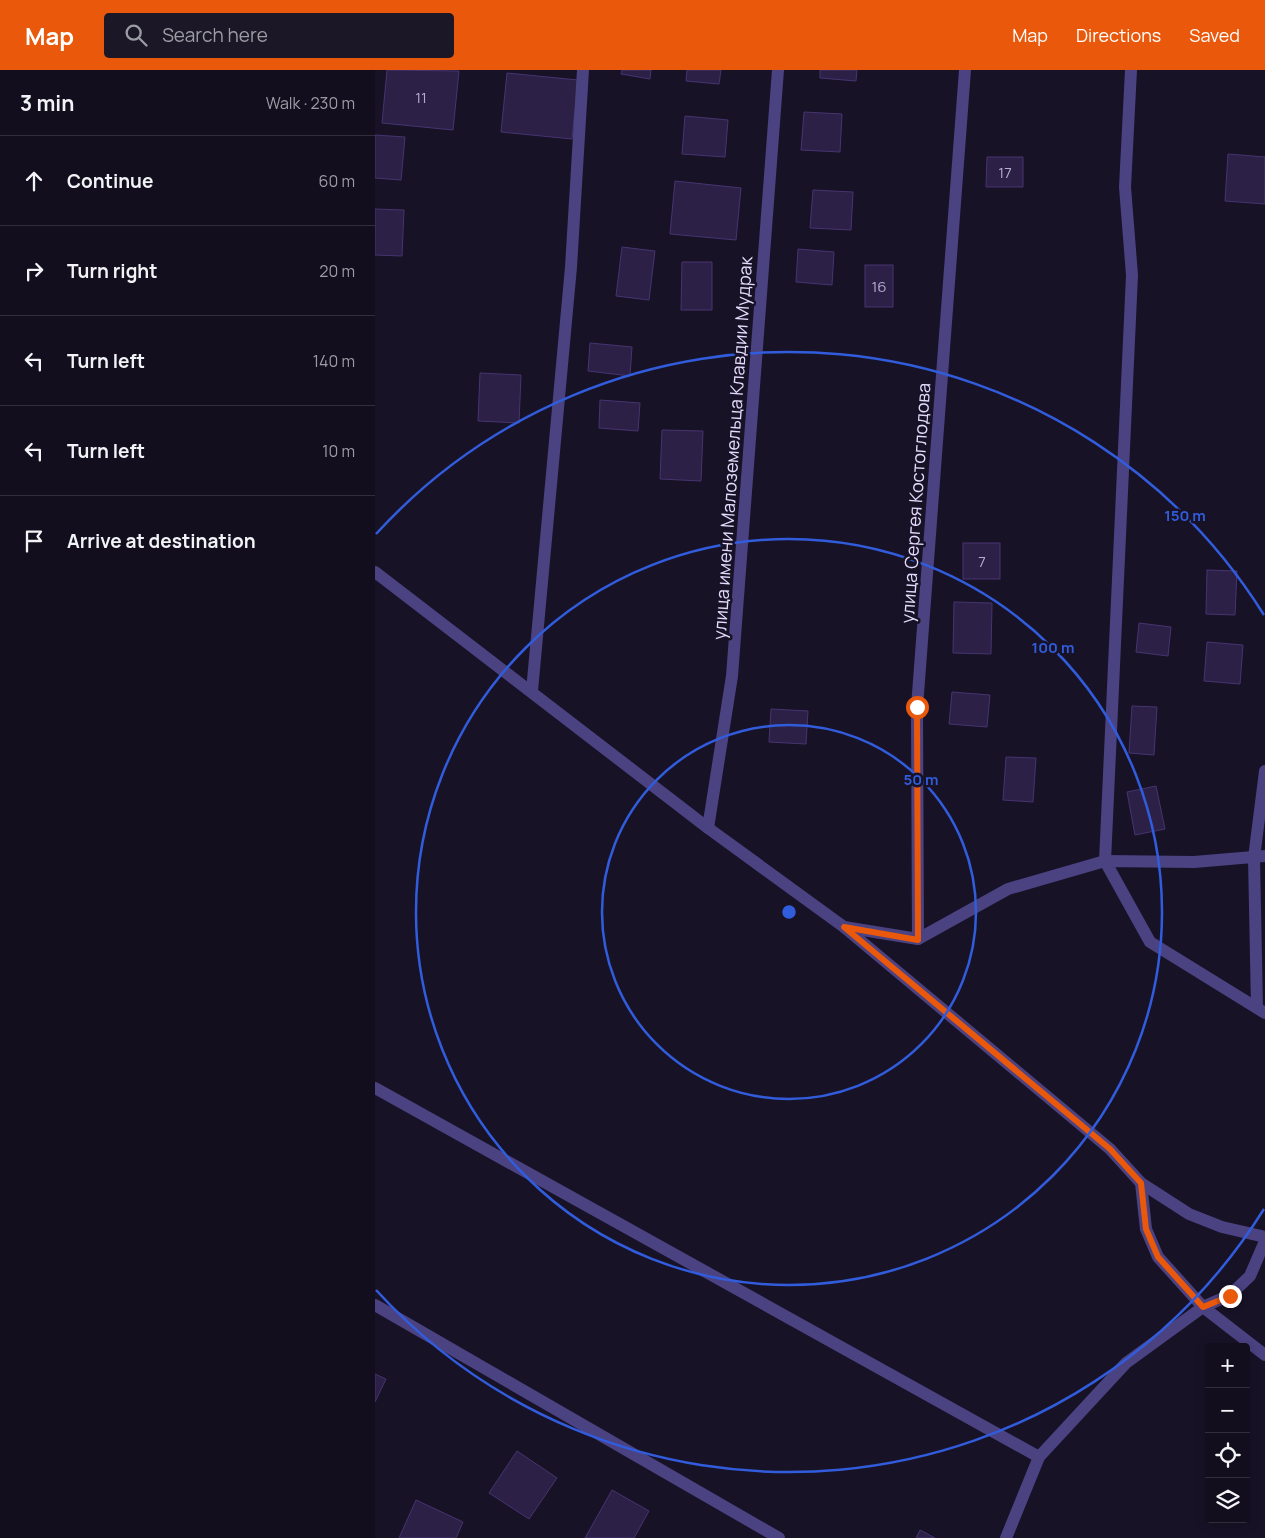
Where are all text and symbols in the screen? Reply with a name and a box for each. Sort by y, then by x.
search box [104,13,454,58]
text: Map [25,19,74,52]
icon: search [122,21,150,49]
text: Search here [162,22,268,48]
text: Map [1012,23,1048,47]
text: Directions [1076,23,1161,47]
text: Saved [1189,23,1240,47]
house number: 11 [415,87,427,108]
text: 3 min [20,89,74,117]
text: Walk · 230 m [266,92,355,114]
house number: 17 [998,162,1012,183]
icon: ahead [20,167,48,195]
text: Continue [67,168,153,194]
text: 60 m [319,170,355,192]
street label: улица имени Малоземельца Клавдии Мудрак [707,254,757,641]
icon: right [20,257,48,285]
text: Turn right [67,258,157,284]
text: 20 m [319,260,355,282]
house number: 16 [871,276,887,297]
icon: left [20,347,48,375]
text: Turn left [67,348,145,374]
text: 140 m [313,350,355,372]
street label: улица Сергея Костоглодова [895,382,935,624]
icon: left [20,437,48,465]
text: Turn left [67,438,145,464]
text: 10 m [322,440,355,462]
text: 150 m [1164,505,1206,526]
icon: arrive [20,527,48,555]
text: Arrive at destination [67,528,256,554]
house number: 7 [978,551,986,572]
text: 100 m [1032,637,1074,658]
route start [906,696,929,719]
text: 50 m [903,769,939,790]
centre of rings [780,903,798,921]
route end [1219,1285,1242,1308]
map controls [1205,1343,1250,1523]
button: + [1205,1343,1250,1388]
button: − [1205,1388,1250,1433]
button: locate [1205,1433,1250,1478]
button: layers [1205,1478,1250,1523]

